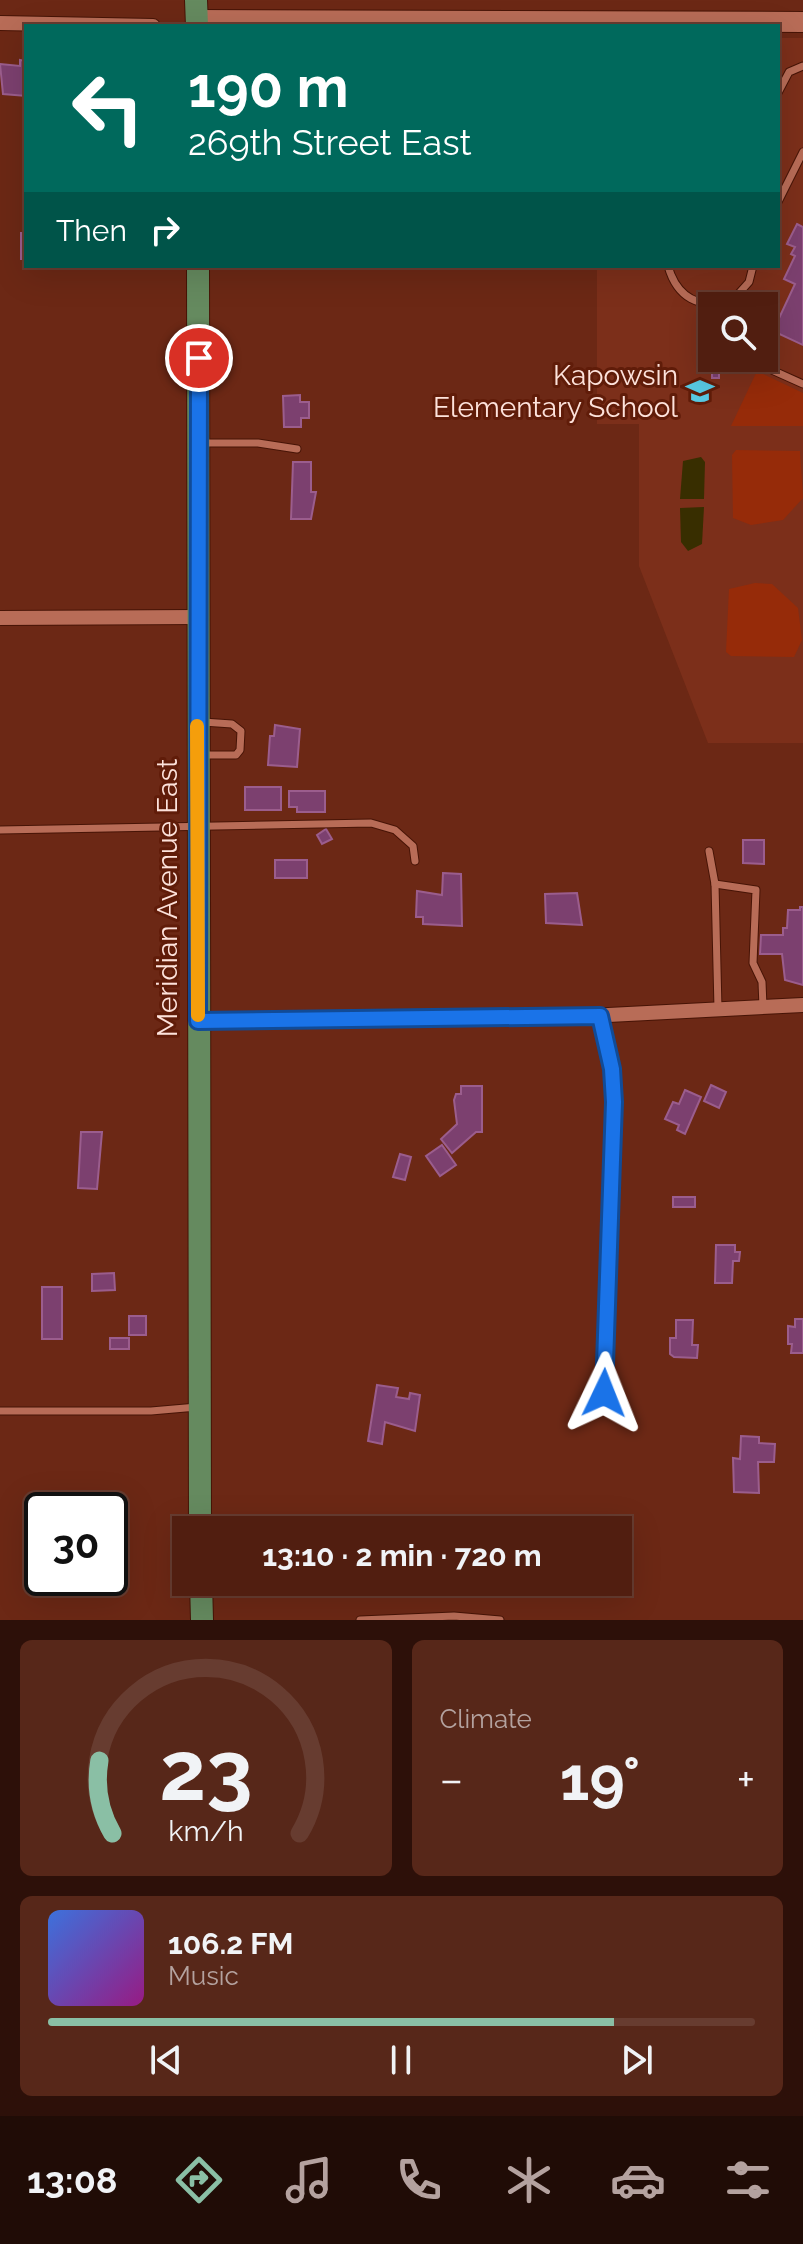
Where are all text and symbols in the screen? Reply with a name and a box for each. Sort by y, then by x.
text: 190 m [188,54,349,120]
icon: left [56,56,160,160]
text: 269th Street East [188,121,472,163]
icon: right [143,208,187,252]
text: Then [56,213,127,248]
map controls [698,292,778,372]
button: search [698,292,778,372]
pin [165,324,233,392]
icon: arrive [177,336,221,380]
place label: Kapowsin Elementary School [433,359,678,424]
school or university icon: Kapowsin Elementary School [685,376,715,406]
street label: Meridian Avenue East [151,758,184,1037]
position arrow [562,1351,646,1435]
speed limit sign: 30 [24,1492,128,1596]
text: 13:10 · 2 min · 720 m [262,1538,542,1573]
text: Climate [440,1704,532,1734]
text: 23 [159,1722,252,1819]
text: 19° [560,1744,640,1814]
text: − [440,1754,463,1805]
text: + [737,1754,755,1805]
text: km/h [168,1814,243,1848]
text: 106.2 FM [168,1926,294,1961]
text: Music [168,1961,239,1991]
icon: previous [144,2038,188,2082]
icon: pause [379,2038,423,2082]
icon: next [615,2038,659,2082]
icon: directions [171,2152,227,2208]
icon: music [281,2152,337,2208]
icon: phone [391,2152,447,2208]
icon: climate [501,2152,557,2208]
icon: car [610,2152,666,2208]
icon: filters [720,2152,776,2208]
text: 13:08 [27,2159,118,2201]

